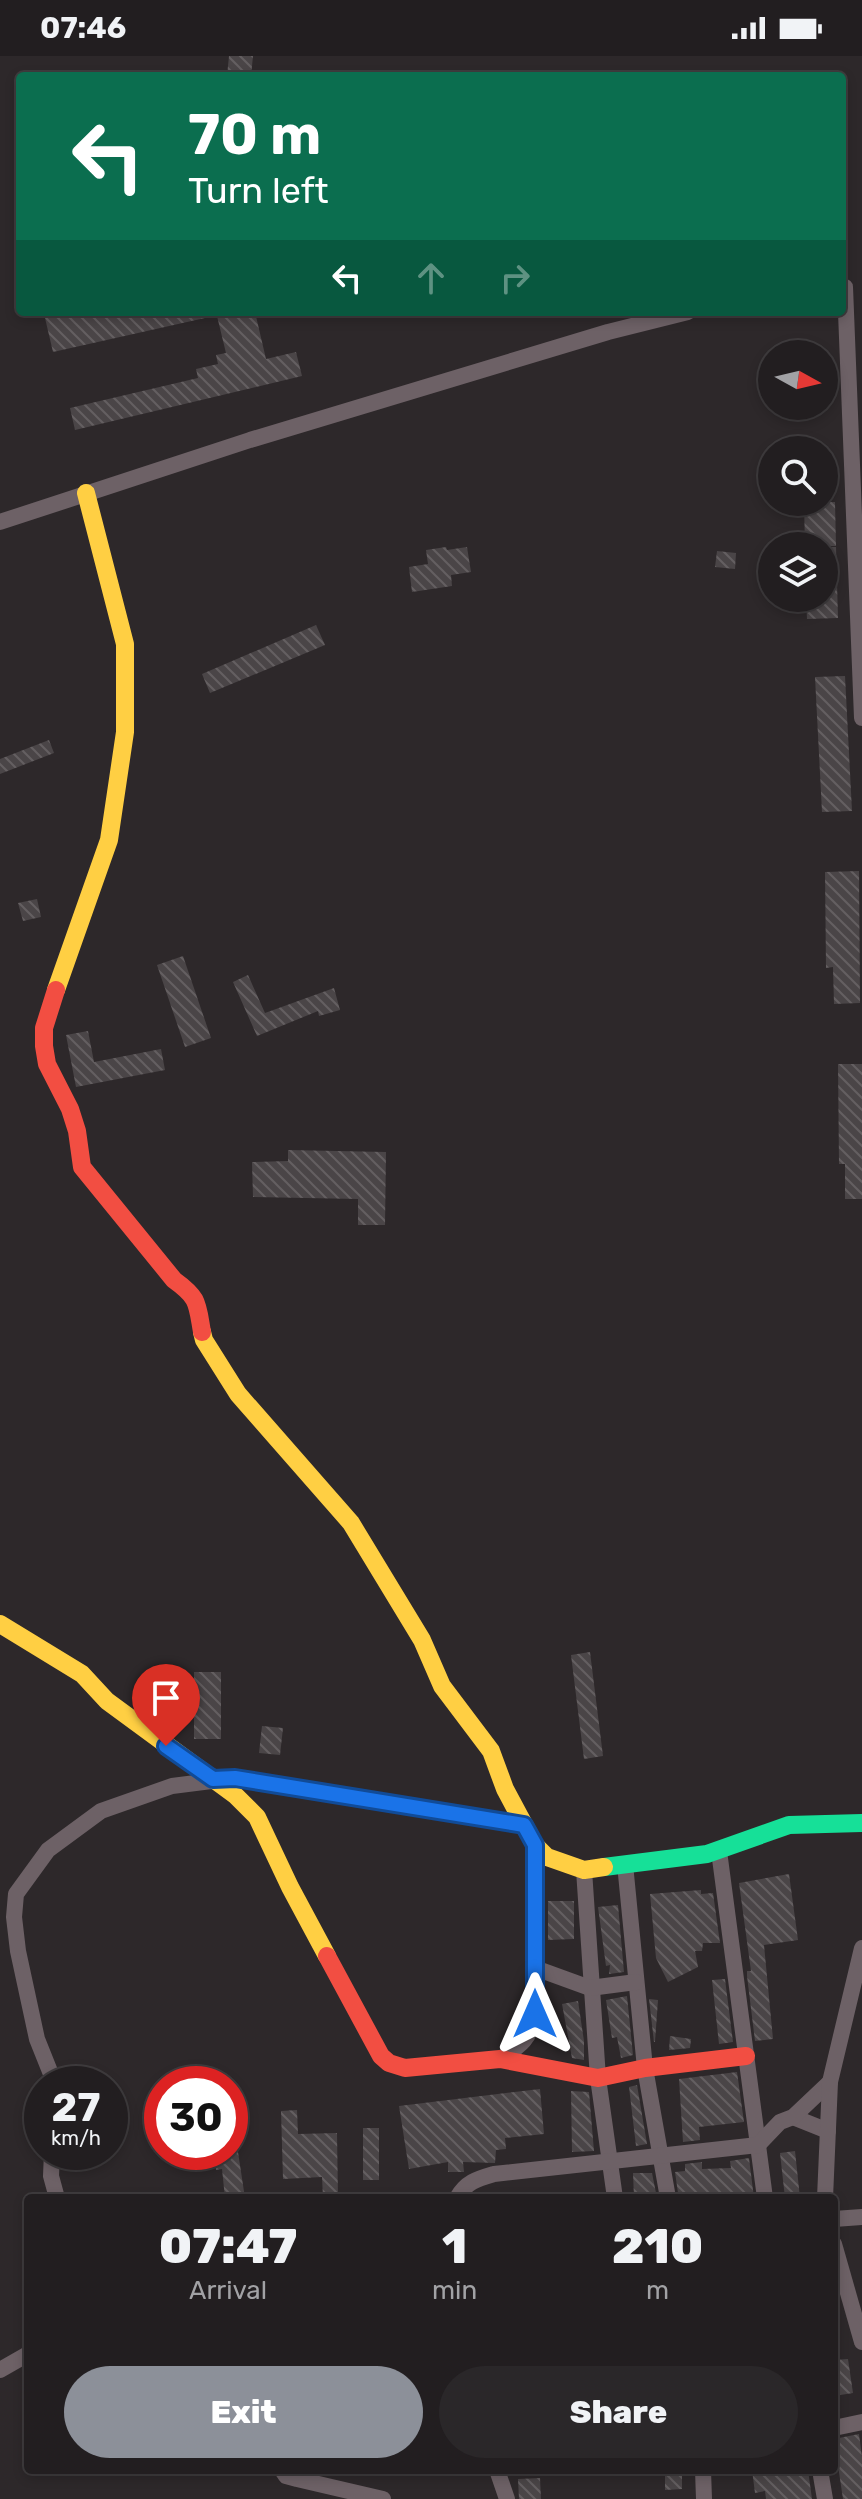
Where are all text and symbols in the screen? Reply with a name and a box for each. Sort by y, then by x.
text: 07:46 [40,10,126,46]
text: 70 m [188,102,321,168]
icon: left [56,104,160,208]
text: Turn left [188,169,329,212]
icon: left [325,256,369,300]
icon: ahead [409,256,453,300]
icon: right [493,256,537,300]
north arrow [758,340,838,420]
map controls [758,340,838,612]
button: search [758,436,838,516]
button: layers [758,532,838,612]
pin [132,1664,200,1746]
icon: arrive [144,1676,188,1720]
position arrow [493,1972,577,2056]
speed limit sign: 30 [144,2066,248,2170]
text: 27 [52,2084,100,2131]
text: km/h [51,2126,101,2150]
text: 07:47 [159,2218,297,2275]
text: 1 [442,2218,467,2275]
text: 210 [612,2218,703,2275]
text: Arrival [189,2275,267,2306]
text: min [432,2275,477,2306]
text: m [646,2275,669,2306]
button: Exit [64,2366,423,2458]
button: Share [439,2366,798,2458]

